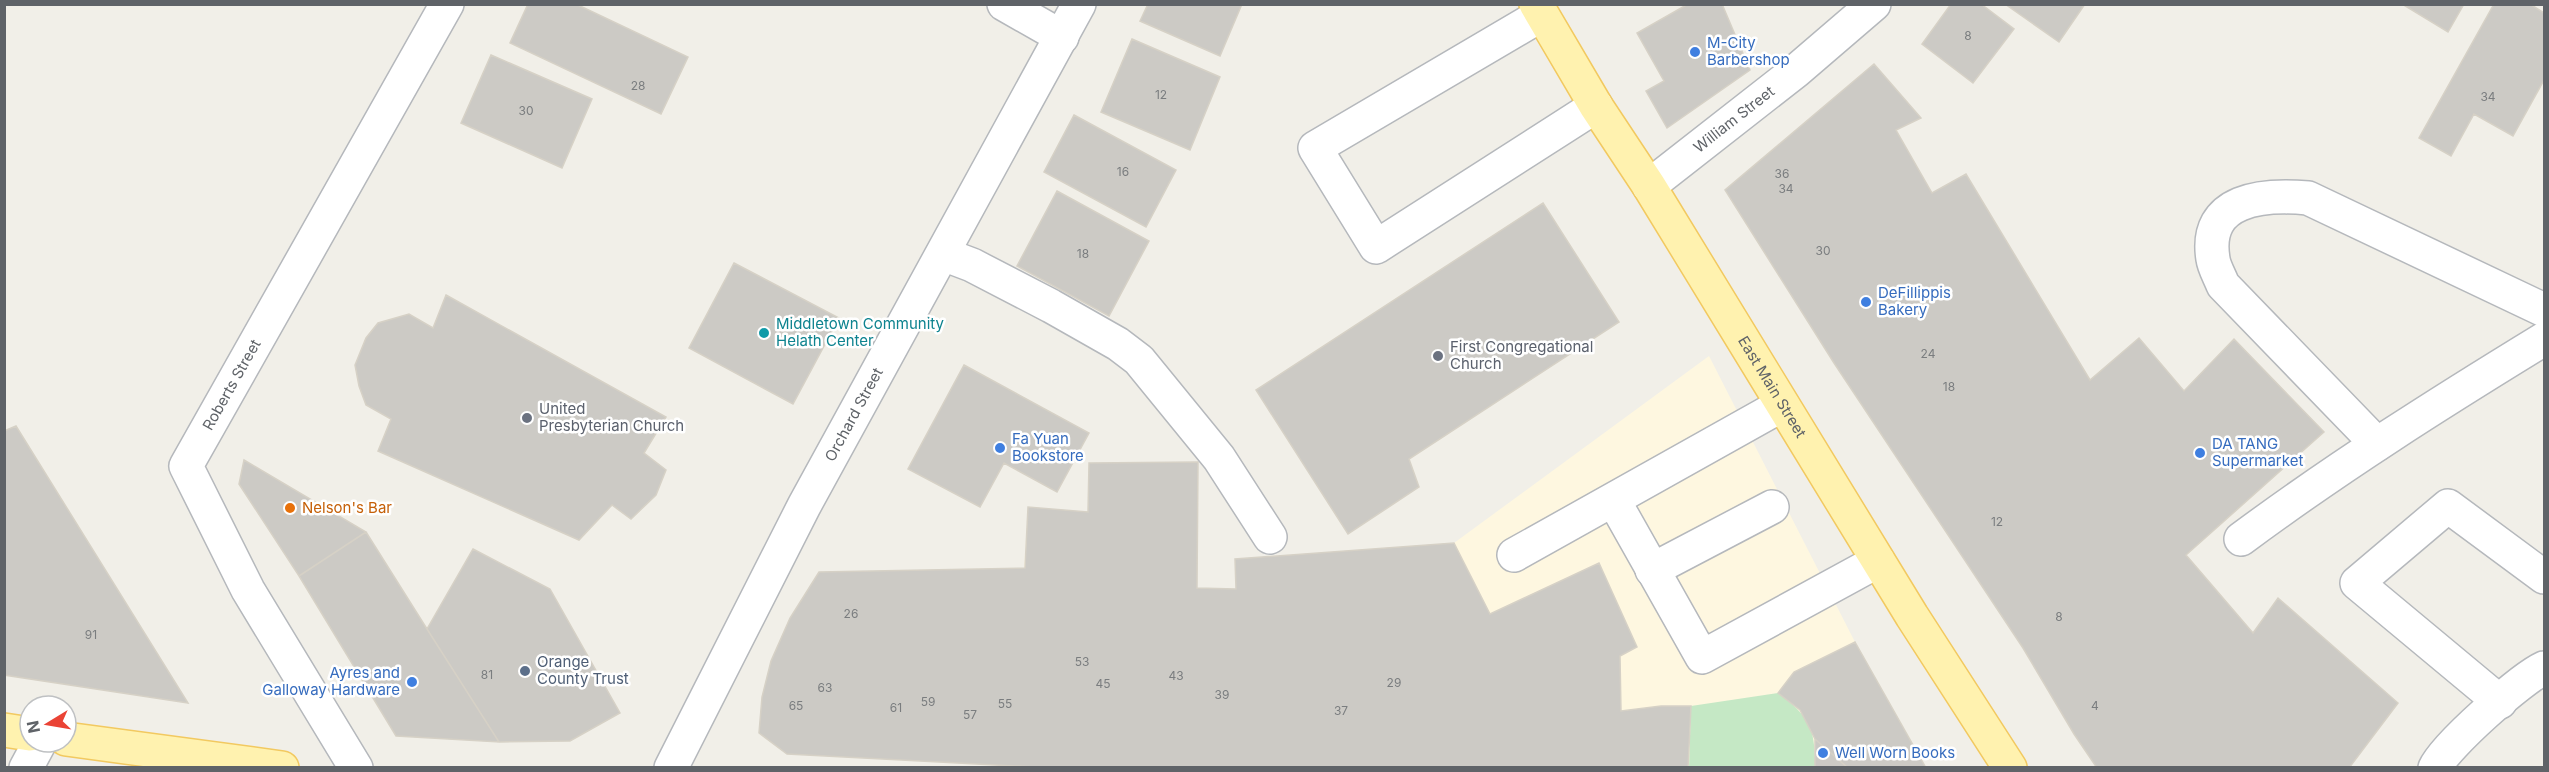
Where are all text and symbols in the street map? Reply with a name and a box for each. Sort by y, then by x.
house number: 8 [1964,28,1972,43]
place label: M-City Barbershop [1707,33,1790,69]
marker: M-City Barbershop [1688,45,1702,59]
house number: 28 [631,78,645,93]
street label: William Street [1689,81,1778,157]
house number: 12 [1155,87,1167,102]
house number: 34 [2480,89,2496,104]
house number: 30 [519,103,533,118]
house number: 16 [1117,164,1129,179]
house number: 36 [1775,166,1789,181]
house number: 34 [1778,181,1794,196]
house number: 30 [1816,243,1830,258]
house number: 18 [1077,246,1089,261]
place label: DeFillippis Bakery [1878,283,1951,319]
marker: DeFillippis Bakery [1859,295,1873,309]
place label: Middletown Community Helath Center [776,314,945,350]
marker: Middletown Community Helath Center [757,326,771,340]
street label: East Main Street [1734,333,1811,441]
street label: Roberts Street [198,336,265,434]
place label: First Congregational Church [1450,337,1593,373]
house number: 24 [1921,346,1936,361]
marker: First Congregational Church [1431,349,1445,363]
street label: Orchard Street [820,364,887,465]
house number: 18 [1943,379,1955,394]
place label: United Presbyterian Church [539,399,684,435]
marker: United Presbyterian Church [520,411,534,425]
place label: Fa Yuan Bookstore [1012,429,1084,465]
place label: DA TANG Supermarket [2212,434,2303,470]
marker: Fa Yuan Bookstore [993,441,1007,455]
marker: DA TANG Supermarket [2193,446,2207,460]
place label: Nelson's Bar [302,498,392,517]
marker: Nelson's Bar [283,501,297,515]
house number: 12 [1991,514,2003,529]
house number: 26 [844,606,858,621]
house number: 8 [2055,609,2063,624]
house number: 91 [85,627,97,642]
place label: Orange County Trust [537,652,629,688]
house number: 53 [1075,654,1089,669]
place label: Ayres and Galloway Hardware [262,663,400,699]
marker: Orange County Trust [518,664,532,678]
house number: 81 [481,667,493,682]
house number: 43 [1168,668,1184,683]
marker: Ayres and Galloway Hardware [405,675,419,689]
house number: 29 [1387,675,1401,690]
house number: 45 [1095,676,1111,691]
house number: 63 [818,680,832,695]
house number: 39 [1215,687,1229,702]
north arrow [18,694,78,754]
house number: 59 [921,694,935,709]
house number: 55 [998,696,1012,711]
house number: 65 [789,698,803,713]
house number: 4 [2091,698,2099,713]
house number: 61 [890,700,902,715]
house number: 37 [1334,703,1348,718]
house number: 57 [963,707,977,722]
text: N [22,719,44,735]
place label: Well Worn Books [1835,743,1955,762]
marker: Well Worn Books [1816,746,1830,760]

